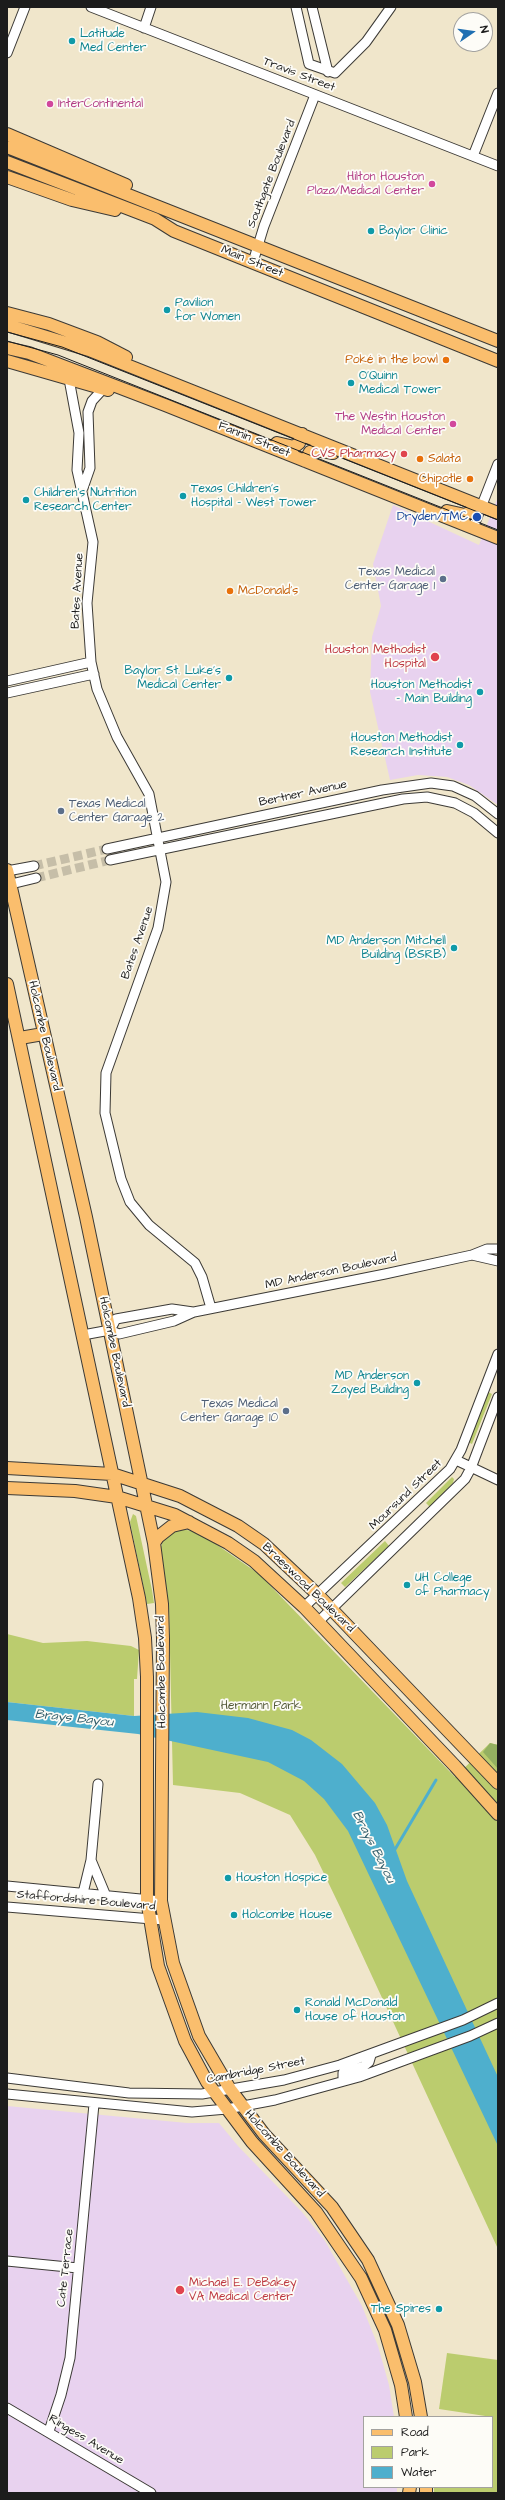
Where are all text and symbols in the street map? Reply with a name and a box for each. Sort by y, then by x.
north arrow [453,12,493,52]
text: N [476,24,492,34]
place label: Latitude Med Center [80,27,146,55]
marker: Latitude Med Center [67,36,77,46]
street label: Travis Street [261,55,337,95]
place label: InterContinental [58,97,143,111]
marker: InterContinental [45,99,55,109]
street label: Southgate Boulevard [245,118,299,230]
place label: Hilton Houston Plaza/Medical Center [307,170,424,198]
marker: Hilton Houston Plaza/Medical Center [427,179,437,189]
place label: Baylor Clinic [379,224,448,238]
marker: Baylor Clinic [366,226,376,236]
street label: Main Street [219,243,285,281]
place label: Pavilion for Women [175,296,240,324]
marker: Pavilion for Women [162,305,172,315]
place label: Poké in the bowl [345,353,438,367]
marker: Poké in the bowl [441,355,451,365]
place label: O'Quinn Medical Tower [359,369,441,397]
marker: O'Quinn Medical Tower [346,378,356,388]
place label: The Westin Houston Medical Center [335,410,445,438]
street label: Fannin Street [216,419,292,461]
marker: The Westin Houston Medical Center [448,419,458,429]
place label: CVS Pharmacy [312,447,396,461]
marker: CVS Pharmacy [399,449,409,459]
place label: Salata [428,452,461,466]
marker: Salata [415,454,425,464]
place label: Chipotle [419,472,462,486]
marker: Chipotle [465,474,475,484]
place label: Texas Children's Hospital - West Tower [191,482,316,510]
place label: Children's Nutrition Research Center [34,486,137,514]
marker: Texas Children's Hospital - West Tower [178,491,188,501]
marker: Children's Nutrition Research Center [21,495,31,505]
place label: Dryden/TMC [397,510,468,524]
marker: Dryden/TMC [471,511,483,523]
street label: Bates Avenue [69,553,87,629]
place label: Texas Medical Center Garage 1 [345,565,435,593]
marker: Texas Medical Center Garage 1 [438,574,448,584]
place label: McDonald's [238,584,298,598]
marker: McDonald's [225,586,235,596]
place label: Houston Methodist Hospital [325,643,426,671]
marker: Houston Methodist Hospital [429,651,441,663]
place label: Baylor St. Luke's Medical Center [124,664,221,692]
marker: Baylor St. Luke's Medical Center [224,673,234,683]
place label: Houston Methodist - Main Building [371,678,472,706]
marker: Houston Methodist - Main Building [475,687,485,697]
place label: Houston Methodist Research Institute [351,731,452,759]
marker: Houston Methodist Research Institute [455,740,465,750]
street label: Bertner Avenue [258,778,348,810]
place label: Texas Medical Center Garage 2 [69,797,164,825]
marker: Texas Medical Center Garage 2 [56,806,66,816]
street label: Bates Avenue [119,905,157,981]
place label: MD Anderson Mitchell Building (BSRB) [327,934,446,962]
marker: MD Anderson Mitchell Building (BSRB) [449,943,459,953]
street label: Holcombe Boulevard [24,980,64,1092]
street label: MD Anderson Boulevard [264,1251,398,1293]
street label: Holcombe Boulevard [95,1295,133,1409]
place label: MD Anderson Zayed Building [331,1369,409,1397]
marker: MD Anderson Zayed Building [412,1378,422,1388]
place label: Texas Medical Center Garage 10 [181,1397,278,1425]
marker: Texas Medical Center Garage 10 [281,1406,291,1416]
street label: Moursund Street [367,1457,445,1533]
street label: Braeswood Boulevard [259,1540,357,1636]
place label: UH College of Pharmacy [415,1571,490,1599]
marker: UH College of Pharmacy [402,1580,412,1590]
street label: Holcombe Boulevard [154,1616,170,1728]
park label: Hermann Park [221,1699,301,1713]
water label: Brays Bayou [34,1707,114,1731]
water label: Brays Bayou [348,1808,398,1886]
place label: Houston Hospice [236,1871,327,1885]
marker: Houston Hospice [223,1873,233,1883]
street label: Staffordshire Boulevard [16,1888,156,1914]
place label: Holcombe House [242,1908,332,1922]
marker: Holcombe House [229,1910,239,1920]
place label: Ronald McDonald House of Houston [305,1996,405,2024]
marker: Ronald McDonald House of Houston [292,2005,302,2015]
street label: Cambridge Street [206,2054,306,2088]
street label: Holcombe Boulevard [241,2107,327,2201]
street label: Cate Terrace [55,2228,77,2308]
place label: Michael E. DeBakey VA Medical Center [189,2276,297,2304]
marker: Michael E. DeBakey VA Medical Center [174,2284,186,2296]
place label: The Spires [371,2302,431,2316]
marker: The Spires [434,2304,444,2314]
street label: Ringess Avenue [46,2412,126,2468]
legend [363,2416,493,2488]
text: Road [401,2424,429,2441]
text: Park [401,2444,429,2461]
text: Water [401,2464,436,2481]

